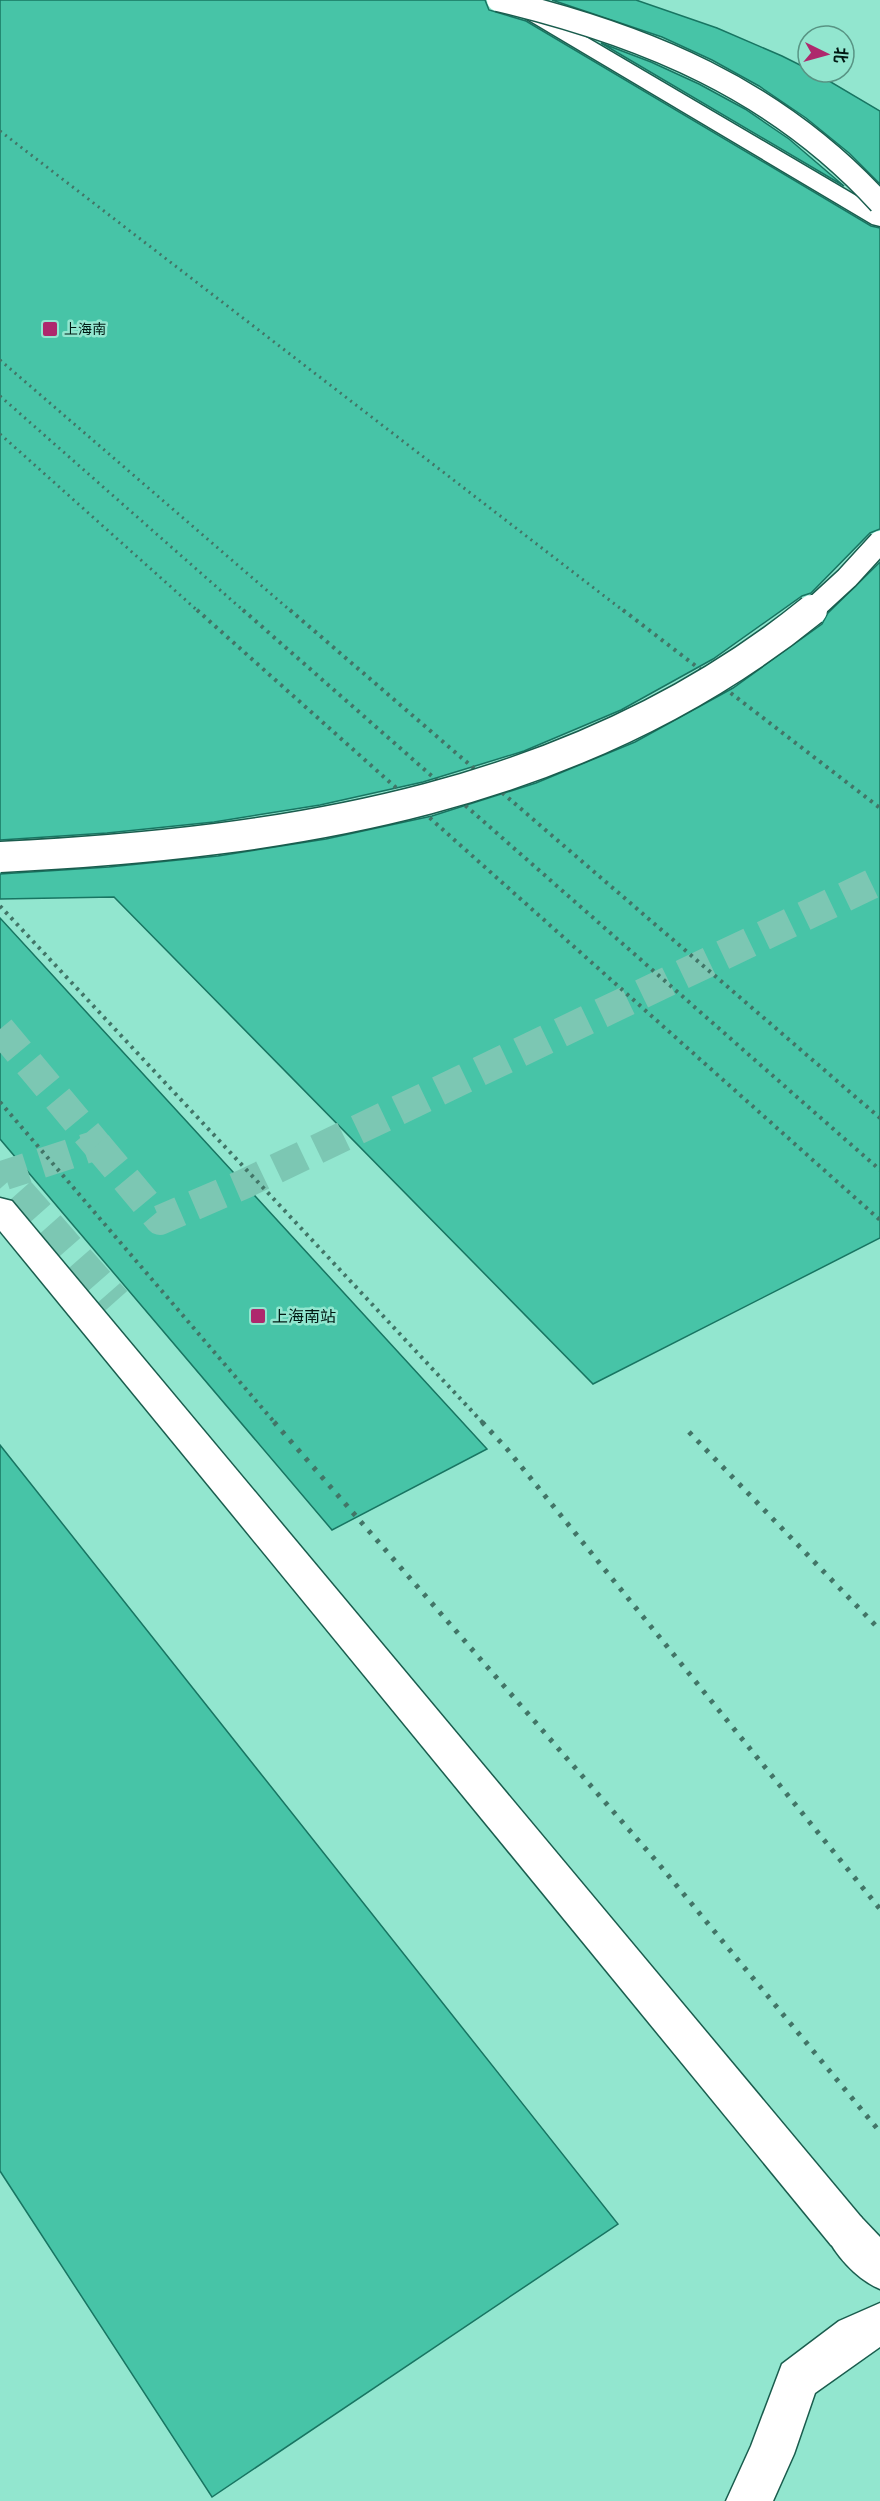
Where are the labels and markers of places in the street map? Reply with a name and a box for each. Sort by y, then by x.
marker: 上海南 [41,320,59,338]
place label: 上海南 [64,320,106,338]
place label: 上海南站 [272,1306,336,1326]
marker: 上海南站 [249,1307,267,1325]

